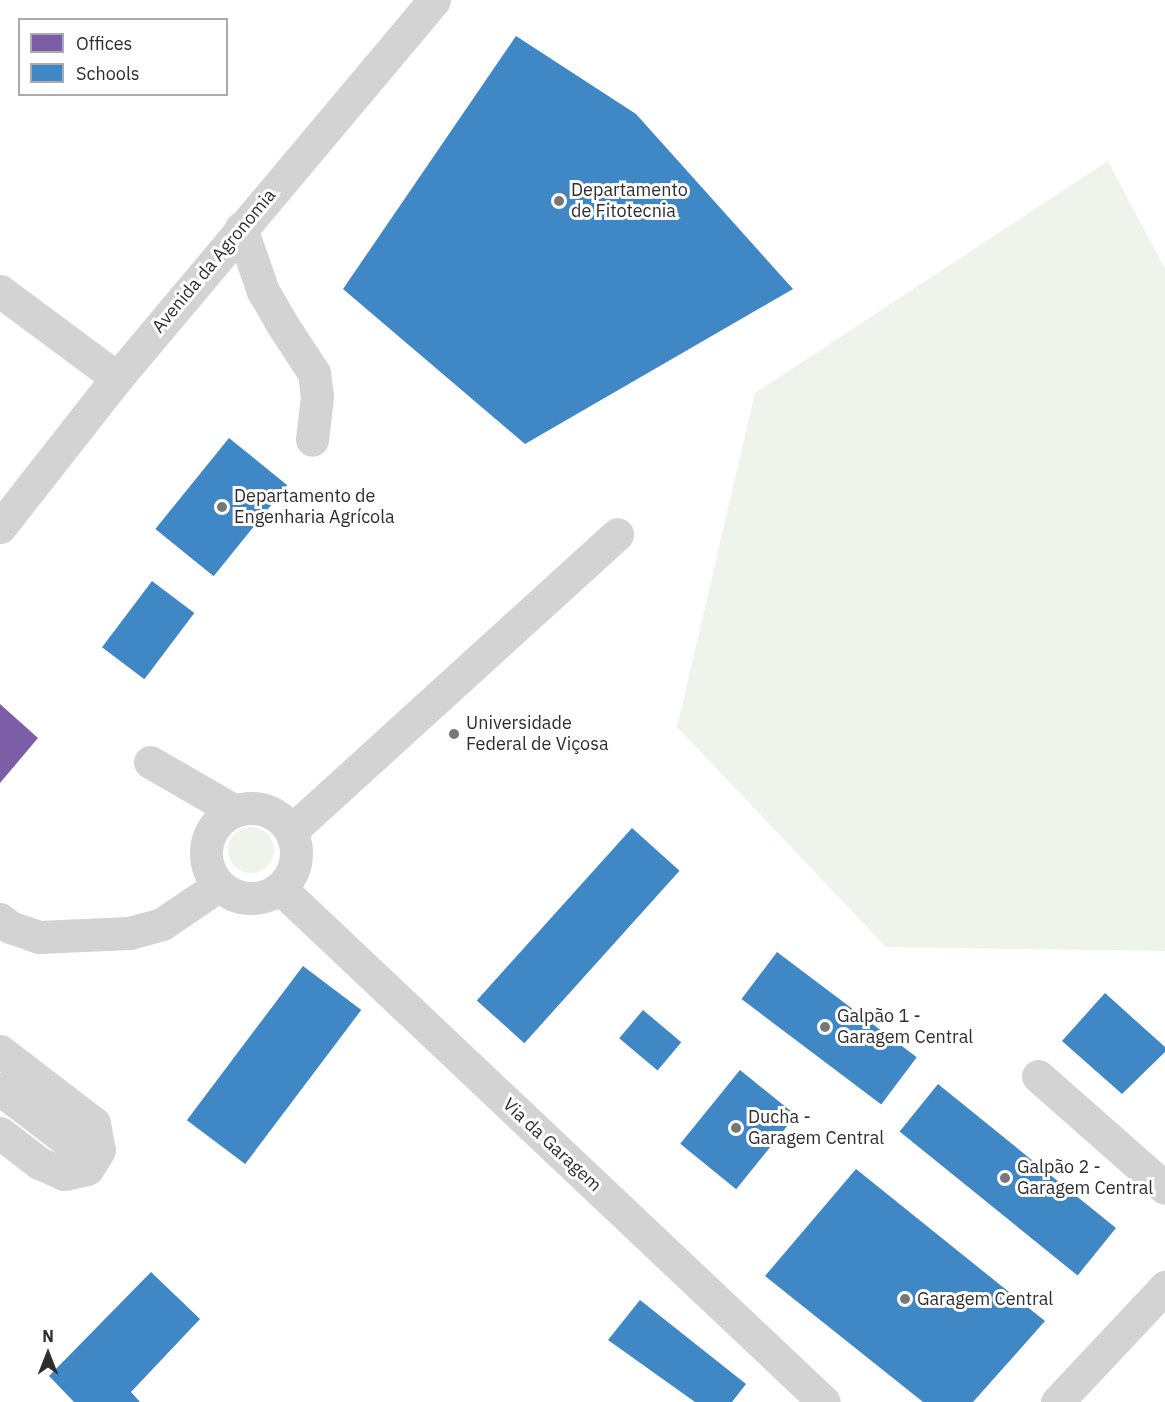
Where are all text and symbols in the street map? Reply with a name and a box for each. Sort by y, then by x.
legend [18,18,228,96]
text: Offices [76,32,132,55]
text: Schools [76,62,140,85]
place label: Departamento de Fitotecnia [571,180,688,222]
street label: Avenida da Agronomia [148,185,280,337]
marker: Departamento de Fitotecnia [552,194,566,208]
place label: Departamento de Engenharia Agrícola [234,486,395,528]
marker: Departamento de Engenharia Agrícola [215,500,229,514]
place label: Universidade Federal de Viçosa [466,713,609,756]
marker: Universidade Federal de Viçosa [447,727,461,741]
place label: Galpão 1 - Garagem Central [837,1006,973,1048]
marker: Galpão 1 - Garagem Central [818,1020,832,1034]
street label: Via da Garagem [498,1094,606,1196]
place label: Ducha - Garagem Central [748,1107,884,1150]
marker: Ducha - Garagem Central [729,1121,743,1135]
place label: Galpão 2 - Garagem Central [1017,1157,1153,1200]
marker: Galpão 2 - Garagem Central [998,1171,1012,1185]
place label: Garagem Central [917,1288,1053,1310]
marker: Garagem Central [898,1292,912,1306]
north arrow [18,1324,78,1384]
text: N [42,1326,54,1346]

